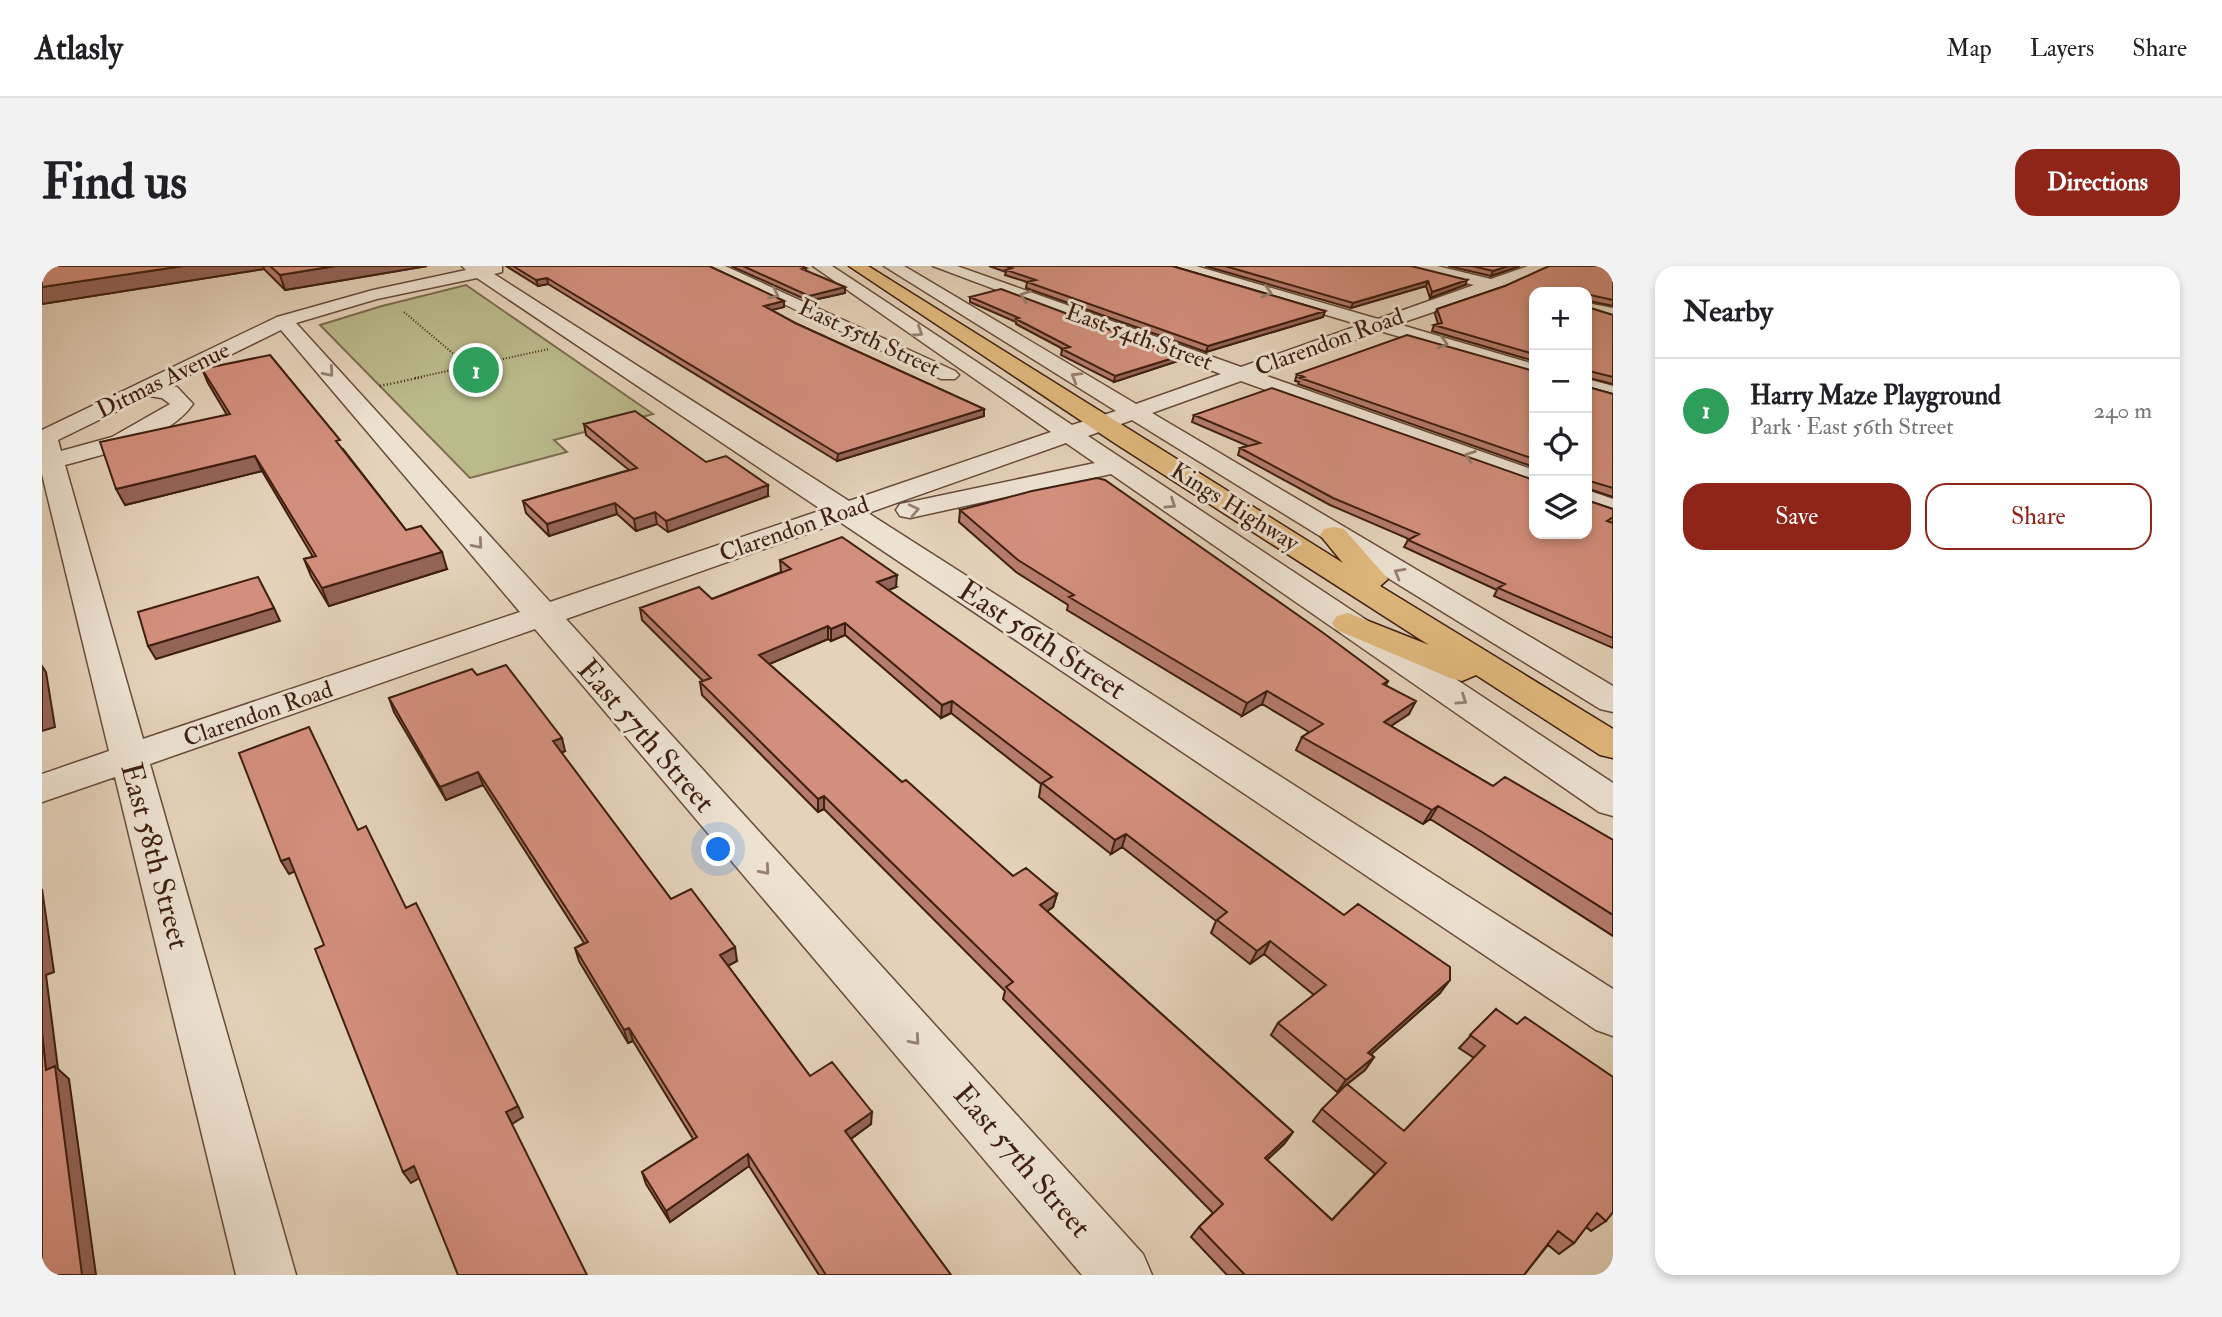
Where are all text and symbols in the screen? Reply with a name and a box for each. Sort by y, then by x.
text: Atlasly [35,28,123,69]
text: Map [1947,33,1992,64]
text: Layers [2030,33,2094,64]
text: Share [2132,33,2187,64]
button: Directions [2015,149,2180,216]
text: Find us [42,152,187,213]
one-way arrow [1261,284,1273,298]
one-way arrow [766,286,779,300]
map controls [1529,287,1592,539]
button: + [1529,287,1592,350]
one-way arrow [1020,291,1032,305]
street label: East 55th Street [793,292,945,384]
text: Nearby [1683,293,1773,330]
street label: East 54th Street [1061,296,1217,378]
street label: Clarendon Road [1251,301,1408,383]
one-way arrow [911,324,924,337]
street label: Ditmas Avenue [91,334,235,426]
one-way arrow [1436,335,1448,350]
pin: 1 [453,344,499,396]
button: − [1529,350,1592,413]
one-way arrow [321,364,333,377]
one-way arrow [1070,372,1083,385]
text: Harry Maze Playground [1750,380,2001,412]
text: 1 [1702,396,1710,425]
text: 240 m [2093,396,2152,425]
text: Park · East 56th Street [1750,412,1954,441]
button: locate [1529,413,1592,476]
one-way arrow [1464,450,1477,464]
street label: Kings Highway [1165,455,1305,559]
button: layers [1529,476,1592,539]
button: Save [1683,483,1911,550]
button: Share [1925,483,2152,550]
street label: Clarendon Road [715,489,873,569]
one-way arrow [1164,496,1177,509]
one-way arrow [908,503,920,518]
one-way arrow [470,535,482,548]
one-way arrow [1393,568,1406,581]
street label: East 56th Street [951,572,1133,708]
street label: East 57th Street [569,652,723,821]
street label: Clarendon Road [179,674,337,754]
one-way arrow [1454,691,1467,704]
street label: East 58th Street [112,759,198,954]
your location [701,832,735,866]
one-way arrow [756,861,769,874]
one-way arrow [907,1032,919,1045]
street label: East 57th Street [945,1077,1099,1246]

